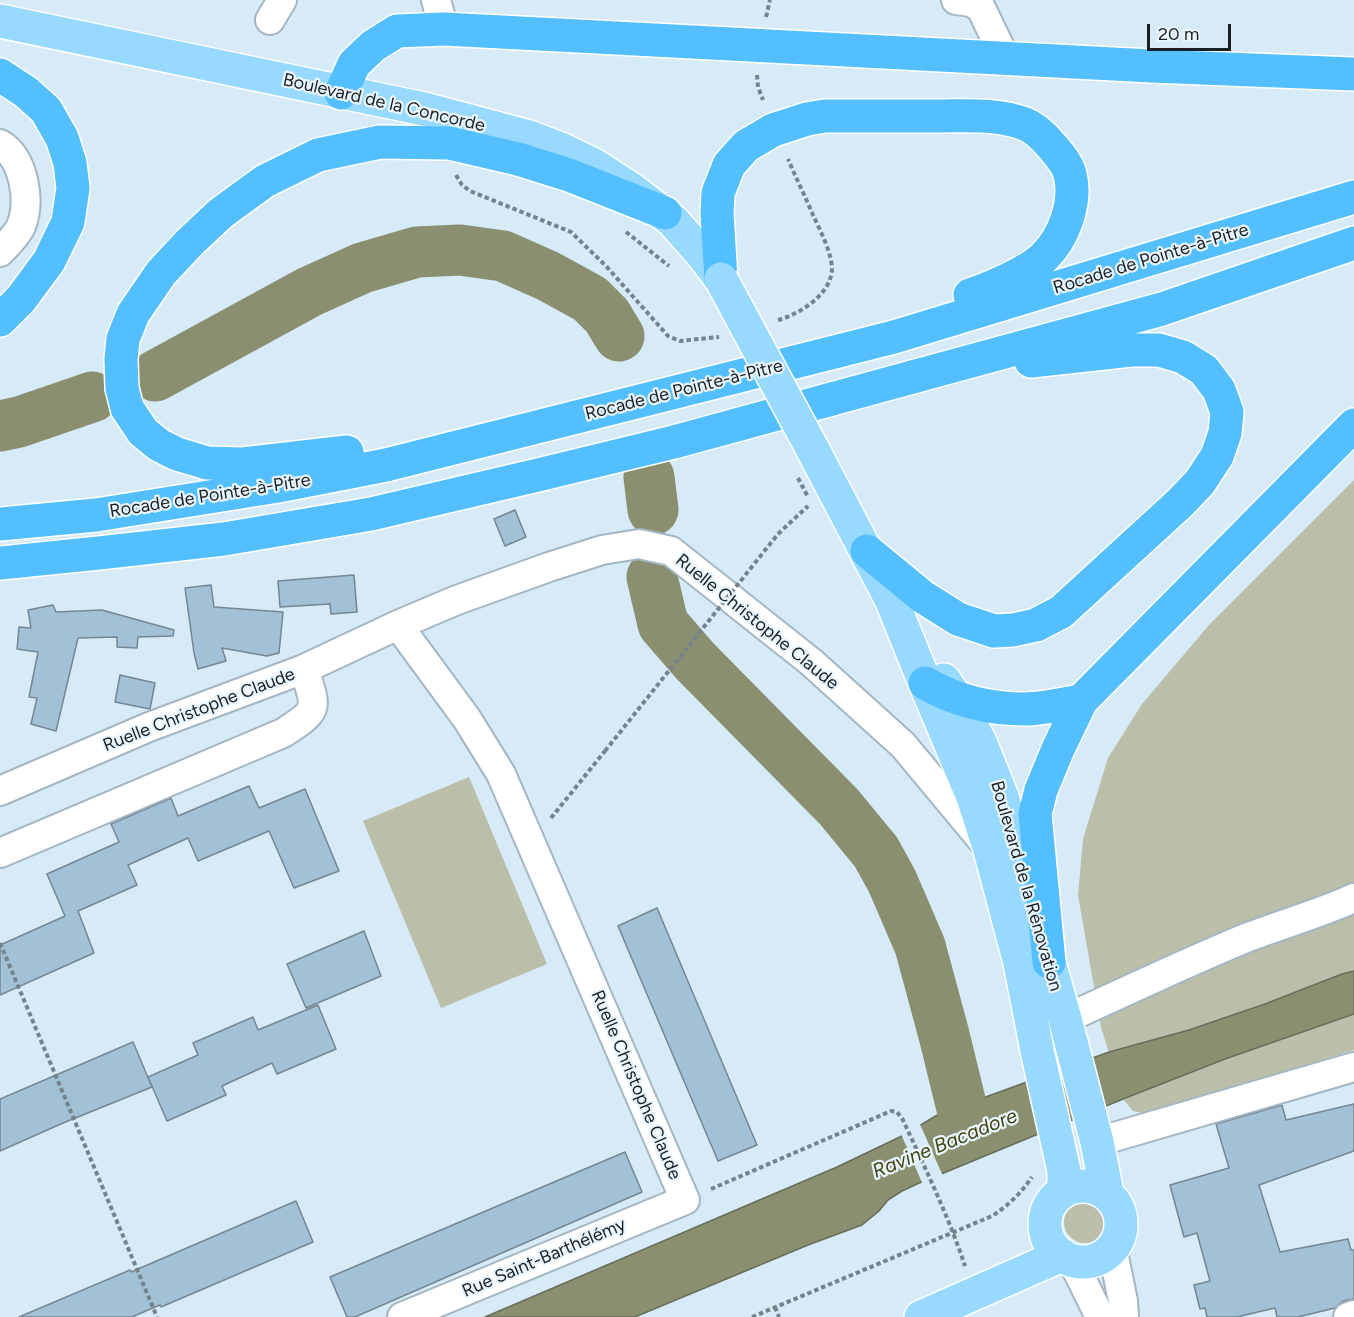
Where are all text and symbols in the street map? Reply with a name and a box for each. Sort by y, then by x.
scale bar [1150,12,1234,50]
text: 20 m [1158,23,1199,45]
street label: Boulevard de la Concorde [281,69,487,137]
street label: Rocade de Pointe-à-Pitre [1051,219,1251,299]
street label: Rocade de Pointe-à-Pitre [583,355,785,425]
street label: Rocade de Pointe-à-Pitre [108,469,312,523]
street label: Ruelle Christophe Claude [671,550,843,694]
street label: Ruelle Christophe Claude [100,663,298,757]
street label: Boulevard de la Rénovation [986,778,1066,994]
street label: Ruelle Christophe Claude [586,987,686,1183]
water label: Ravine Bacadore [869,1104,1021,1184]
street label: Rue Saint-Barthélémy [459,1214,629,1302]

